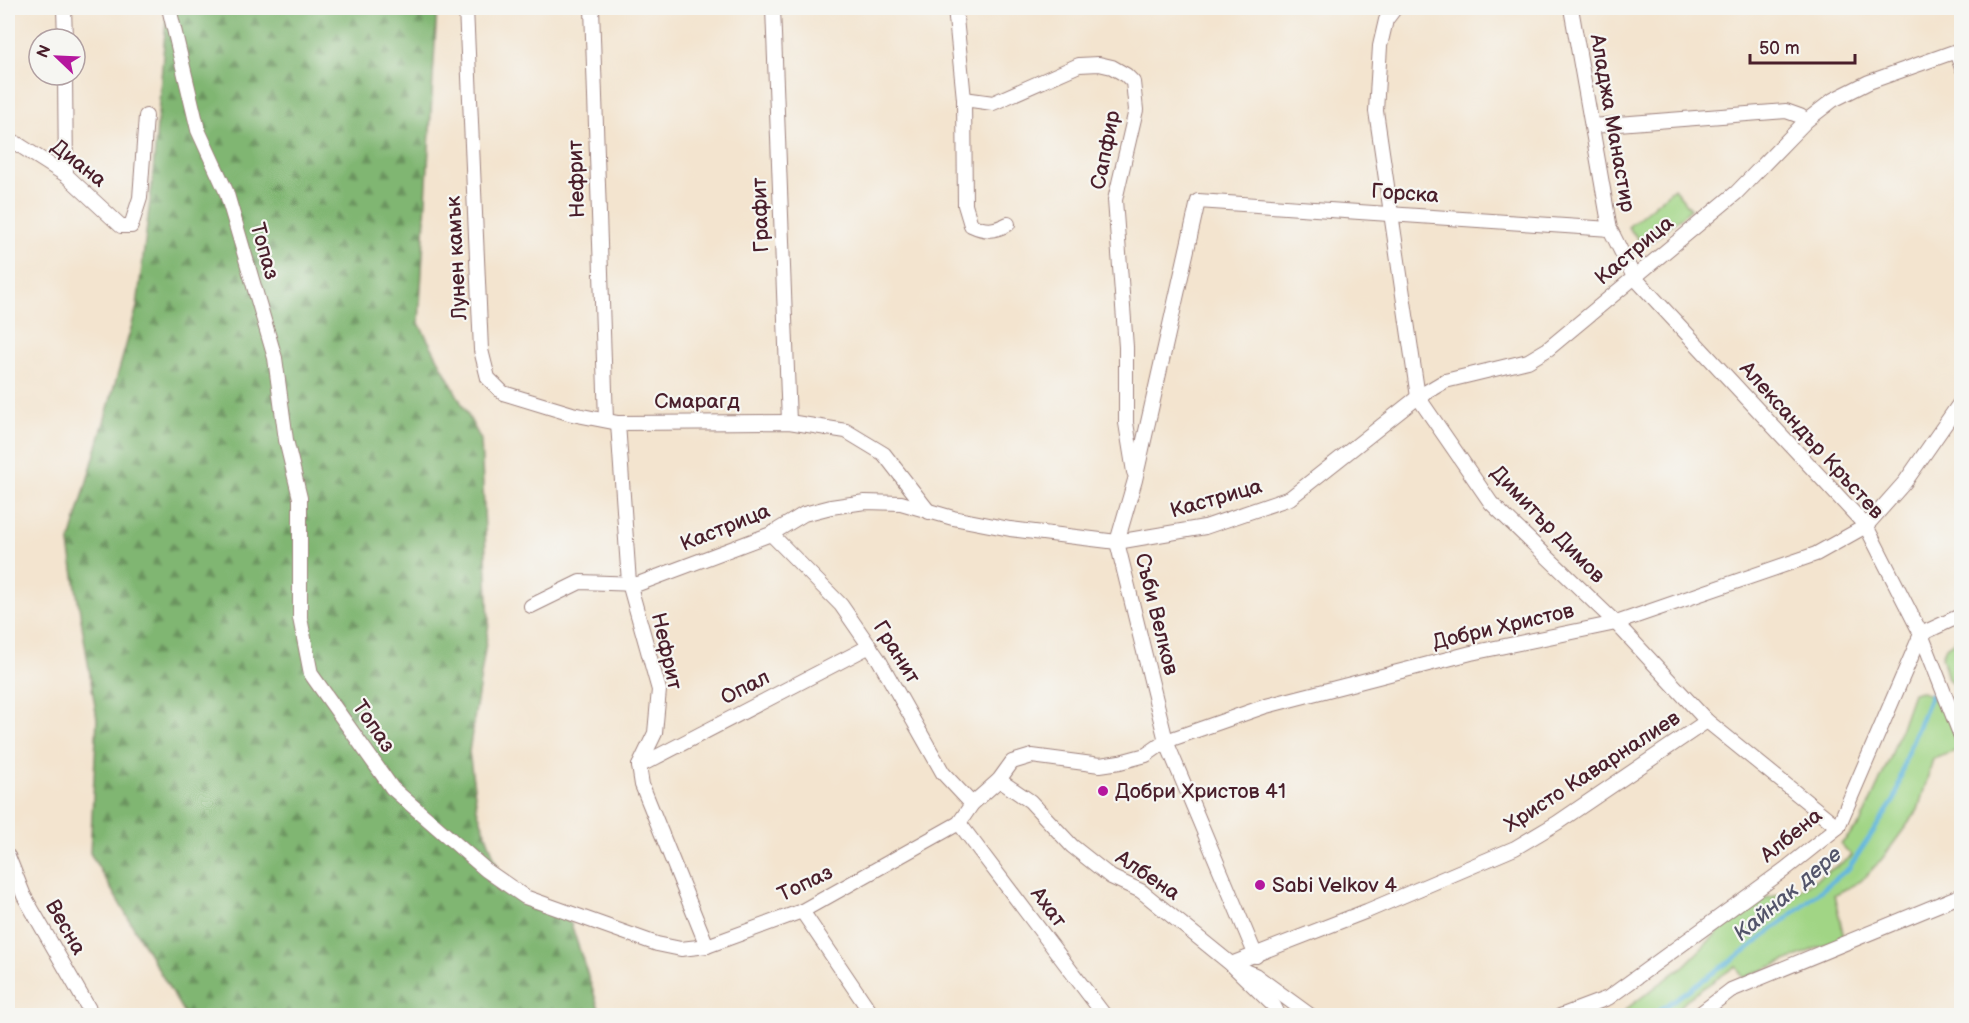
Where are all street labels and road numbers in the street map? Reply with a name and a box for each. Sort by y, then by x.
street label: Аладжа Манастир [1584,31,1640,214]
street label: Сапфир [1086,108,1125,192]
street label: Диана [46,134,112,193]
street label: Нефрит [563,139,590,218]
street label: Графит [747,177,774,253]
street label: Горска [1370,179,1440,208]
street label: Лунен камък [441,195,472,322]
street label: Кастрица [1590,210,1679,290]
street label: Топаз [245,220,285,282]
street label: Александър Кръстев [1734,356,1889,524]
street label: Смарагд [654,389,740,414]
street label: Димитър Димов [1485,460,1610,588]
street label: Кастрица [1167,473,1266,524]
street label: Кастрица [677,498,774,557]
street label: Съби Велков [1129,551,1184,678]
street label: Добри Христов [1430,598,1576,655]
street label: Нефрит [646,610,688,692]
street label: Гранит [868,616,926,688]
street label: Опал [717,665,774,710]
street label: Топаз [347,695,400,757]
street label: Христо Каварналиев [1500,705,1685,838]
street label: Албена [1755,803,1828,868]
street label: Албена [1110,844,1185,906]
street label: Топаз [774,860,837,907]
street label: Ахат [1025,881,1072,933]
street label: Весна [40,895,92,960]

